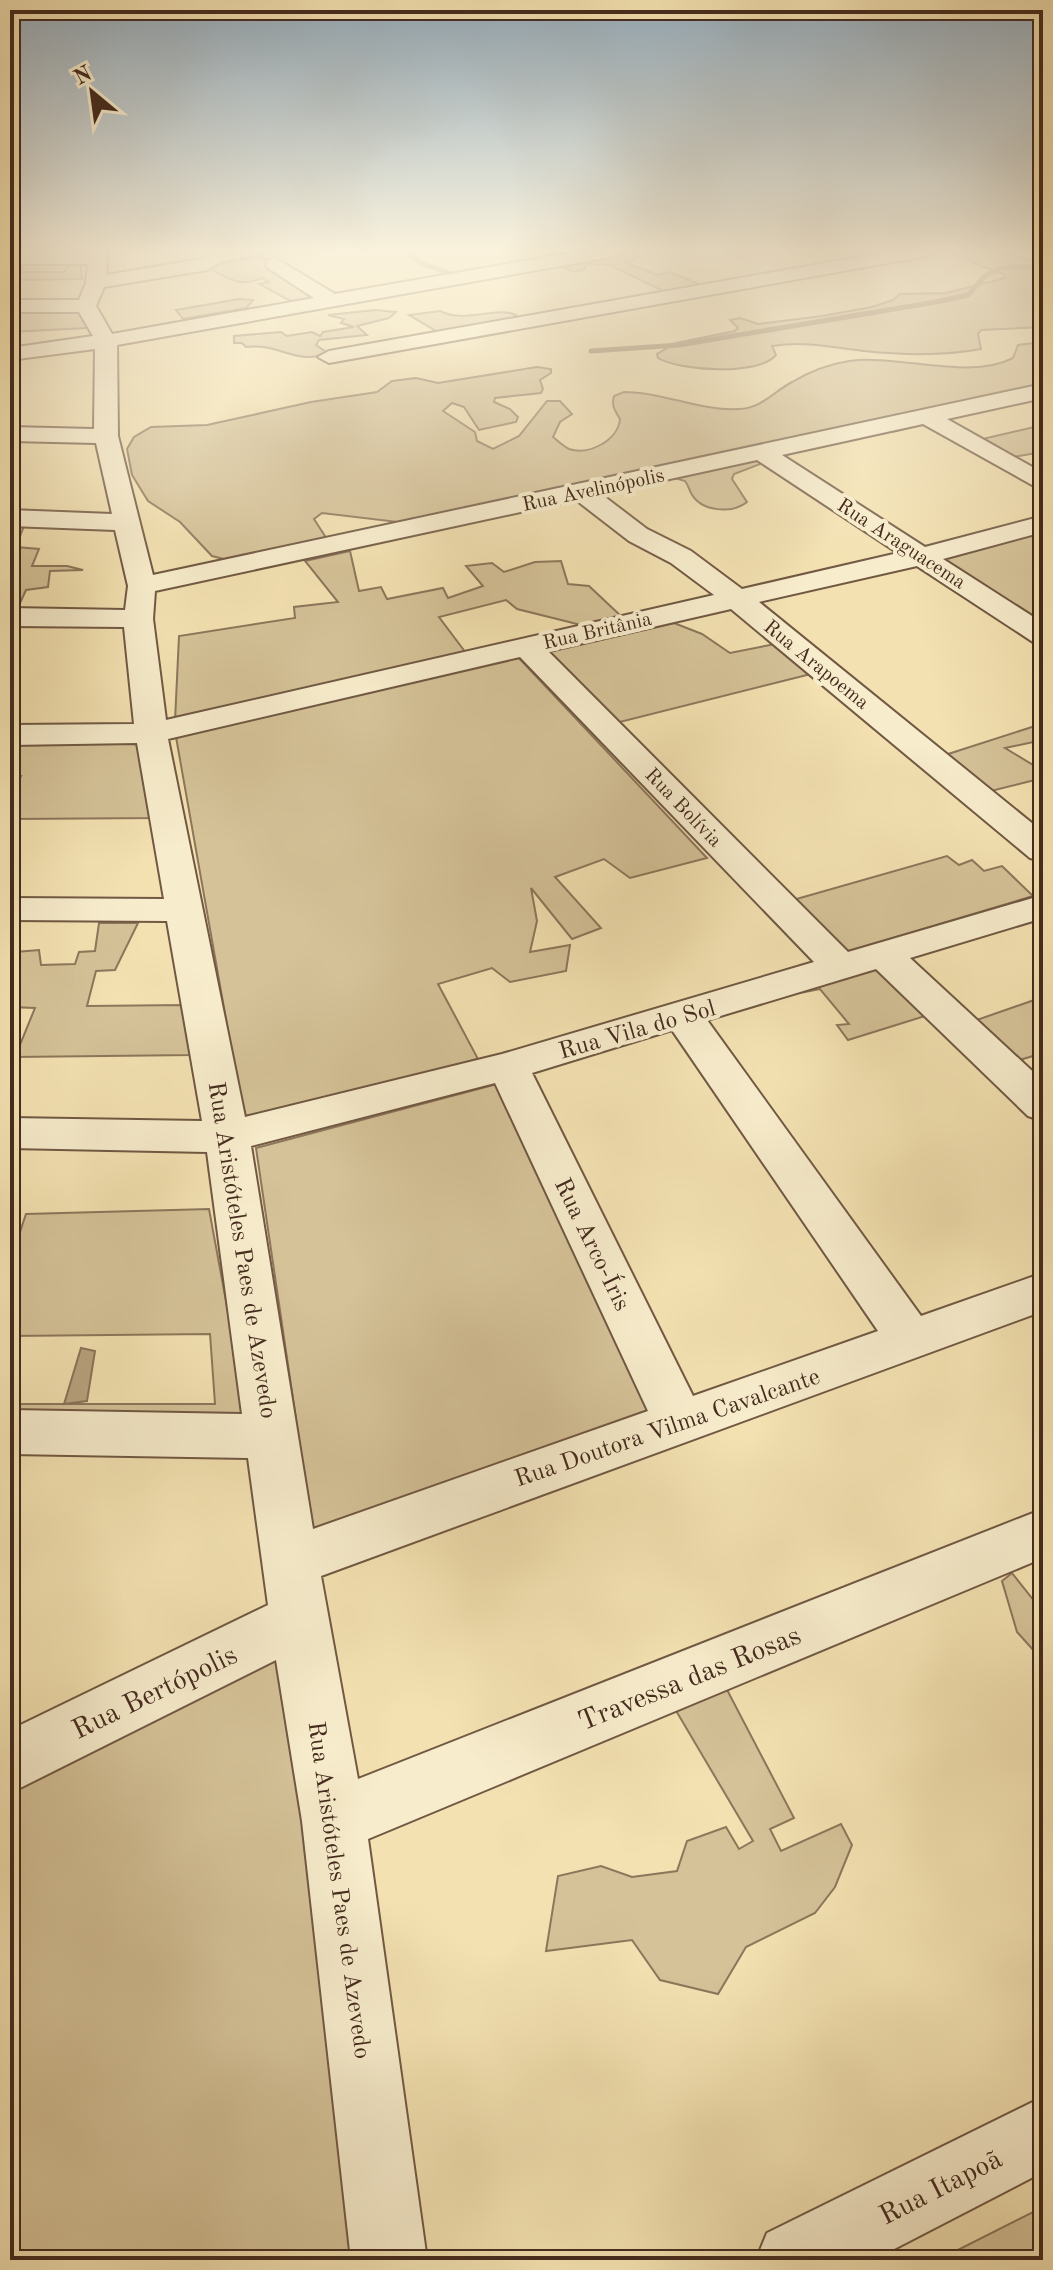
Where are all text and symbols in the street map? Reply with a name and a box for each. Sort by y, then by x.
north arrow [52,52,132,132]
text: N [71,62,96,90]
street label: Rua Avelinópolis [521,466,666,516]
street label: Rua Araguacema [833,496,969,594]
street label: Rua Britânia [541,610,654,654]
street label: Rua Arapoema [759,617,872,714]
street label: Rua Bolívia [640,765,725,852]
street label: Rua Vila do Sol [556,997,719,1065]
street label: Rua Aristóteles Paes de Azevedo [203,1080,280,1420]
street label: Rua Arco-Íris [549,1173,637,1315]
street label: Rua Doutora Vilma Cavalcante [512,1365,823,1492]
street label: Travessa das Rosas [575,1622,805,1737]
street label: Rua Bertópolis [68,1642,242,1746]
street label: Rua Aristóteles Paes de Azevedo [302,1720,374,2061]
street label: Rua Itapoã [876,2146,1007,2231]

